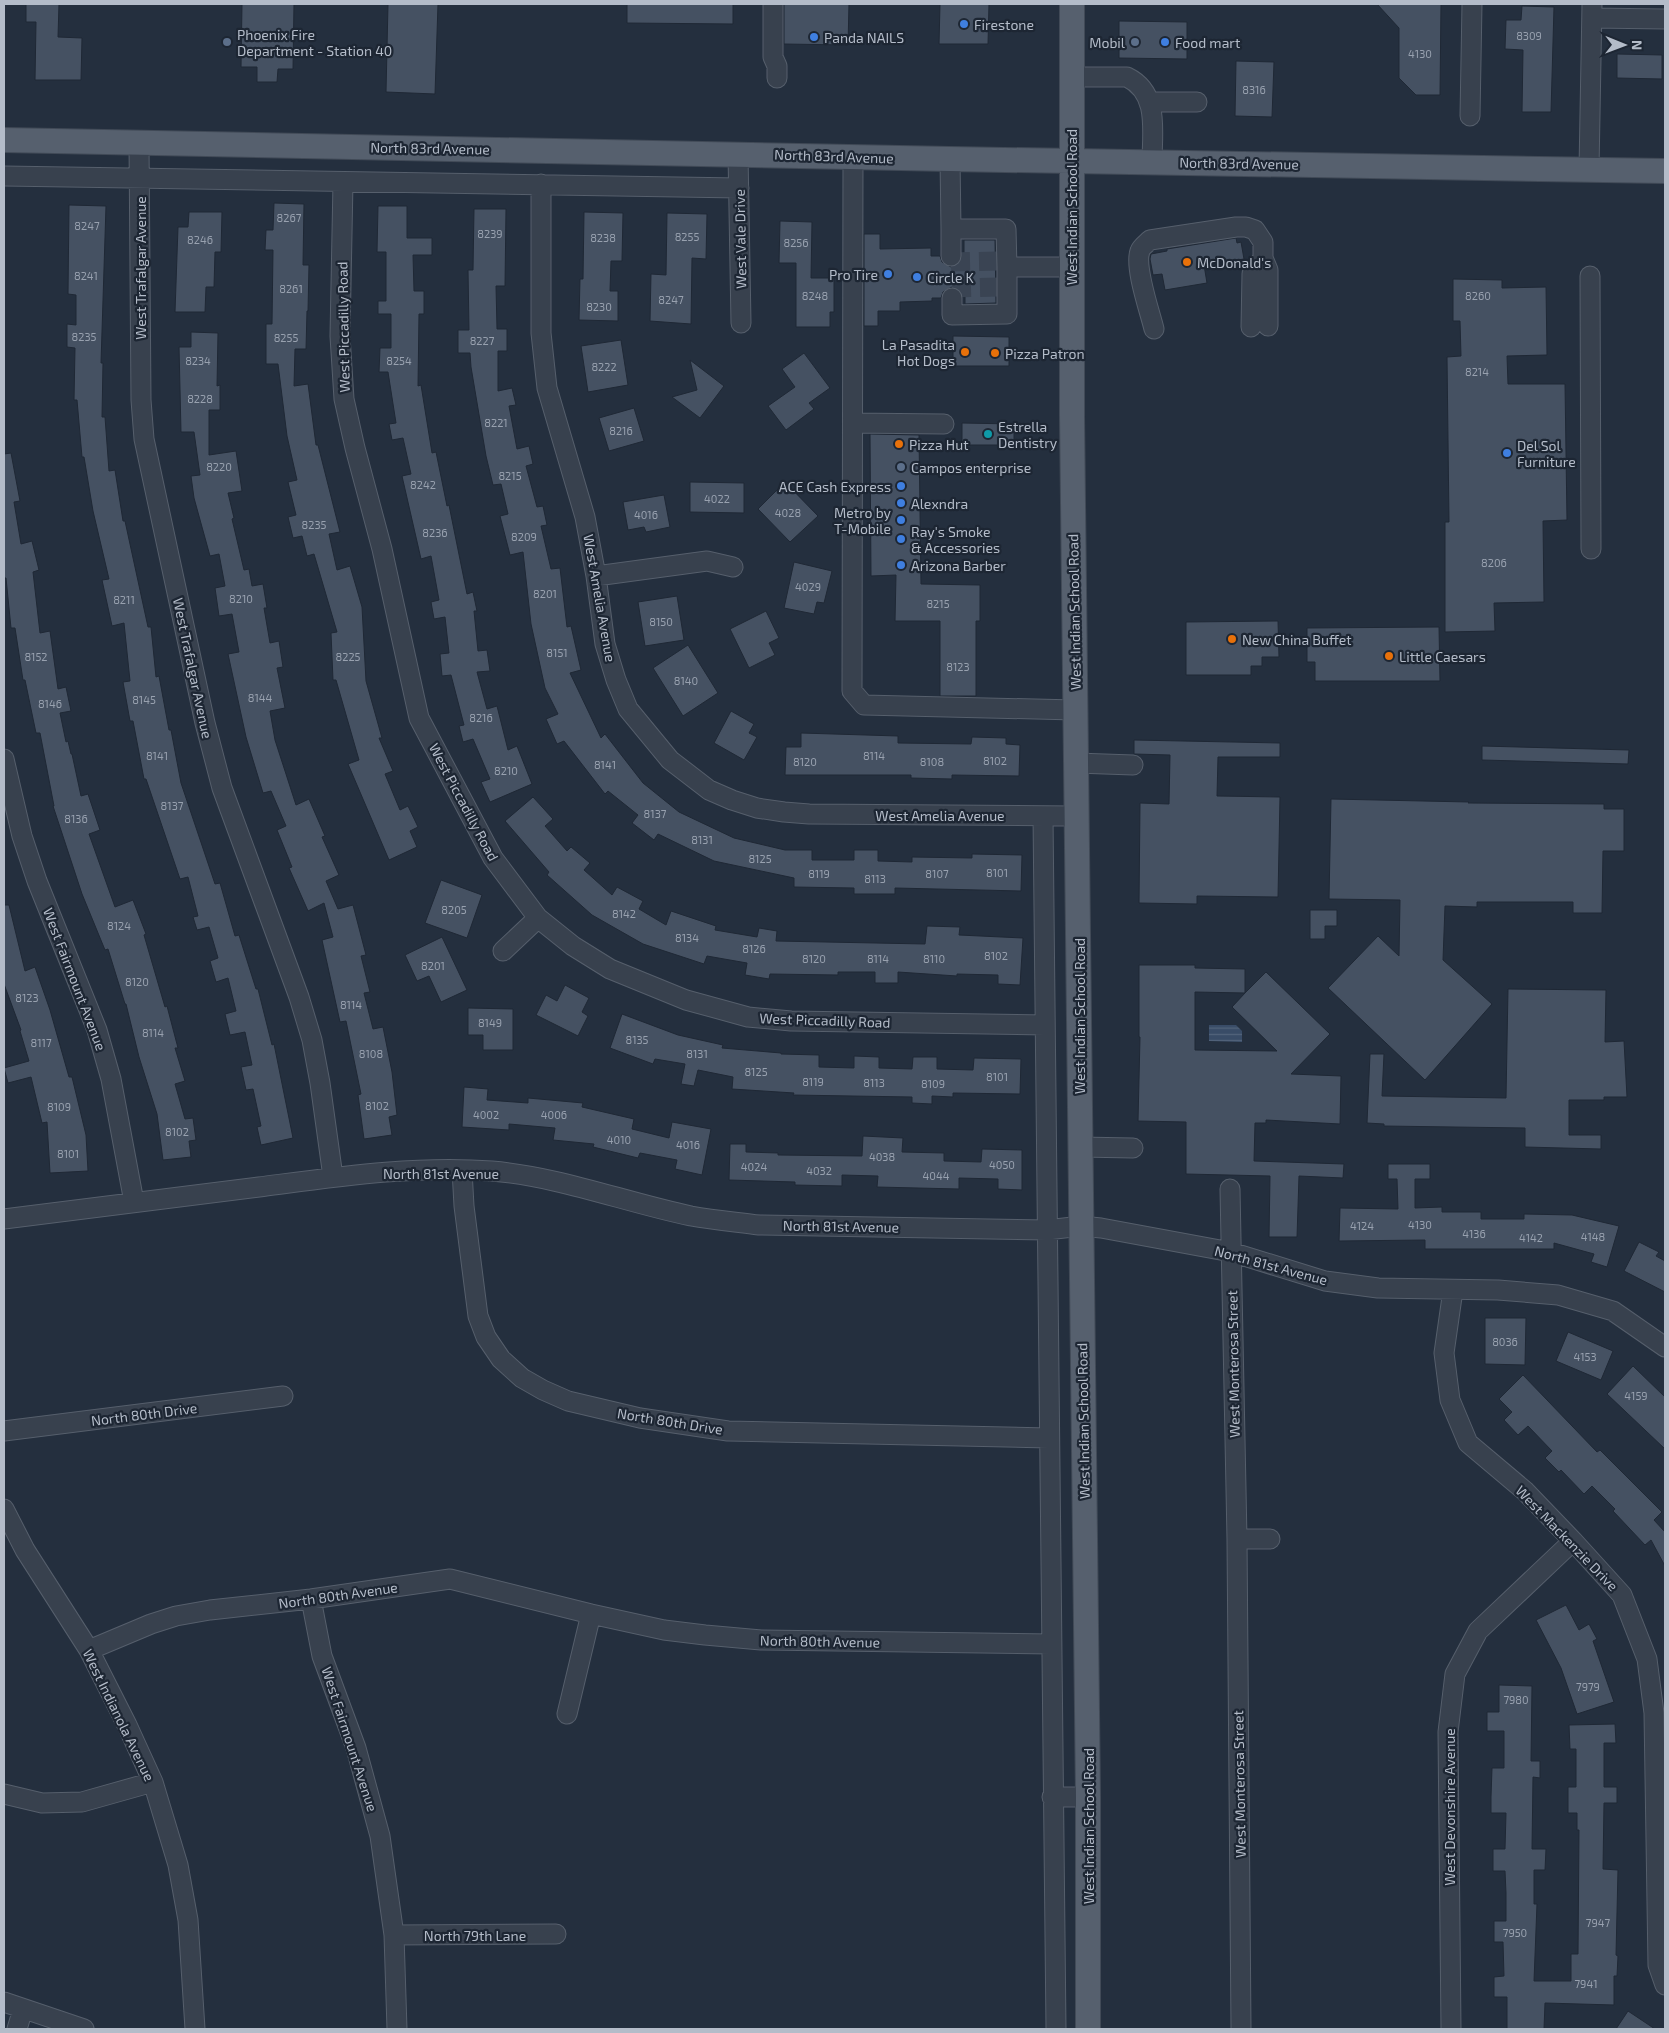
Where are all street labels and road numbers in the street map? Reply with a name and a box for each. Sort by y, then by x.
street label: West Indian School Road [1063,129,1080,285]
street label: North 83rd Avenue [370,138,490,158]
street label: North 83rd Avenue [774,145,894,167]
street label: North 83rd Avenue [1179,153,1299,173]
street label: West Vale Drive [731,189,749,289]
street label: West Trafalgar Avenue [132,196,149,340]
street label: West Piccadilly Road [333,261,353,393]
street label: West Amelia Avenue [580,533,620,663]
street label: West Indian School Road [1064,534,1084,690]
street label: West Trafalgar Avenue [170,596,216,740]
street label: West Piccadilly Road [426,740,502,864]
street label: West Amelia Avenue [875,807,1005,824]
street label: West Fairmount Avenue [40,905,110,1053]
street label: West Indian School Road [1071,938,1088,1094]
street label: West Piccadilly Road [759,1009,891,1031]
street label: North 81st Avenue [383,1165,499,1182]
street label: North 81st Avenue [783,1216,899,1236]
street label: North 81st Avenue [1213,1242,1329,1288]
street label: West Monterosa Street [1223,1290,1243,1438]
street label: West Indian School Road [1073,1343,1093,1499]
street label: North 80th Drive [90,1399,198,1429]
street label: North 80th Drive [616,1404,724,1438]
street label: West Mackenzie Drive [1512,1482,1622,1594]
street label: North 80th Avenue [277,1578,399,1612]
street label: North 80th Avenue [760,1631,880,1651]
street label: West Indianola Avenue [80,1646,158,1784]
street label: West Fairmount Avenue [319,1664,381,1814]
street label: West Monterosa Street [1229,1710,1249,1858]
street label: West Devonshire Avenue [1441,1728,1458,1886]
street label: West Indian School Road [1080,1748,1097,1904]
street label: North 79th Lane [424,1927,526,1944]

